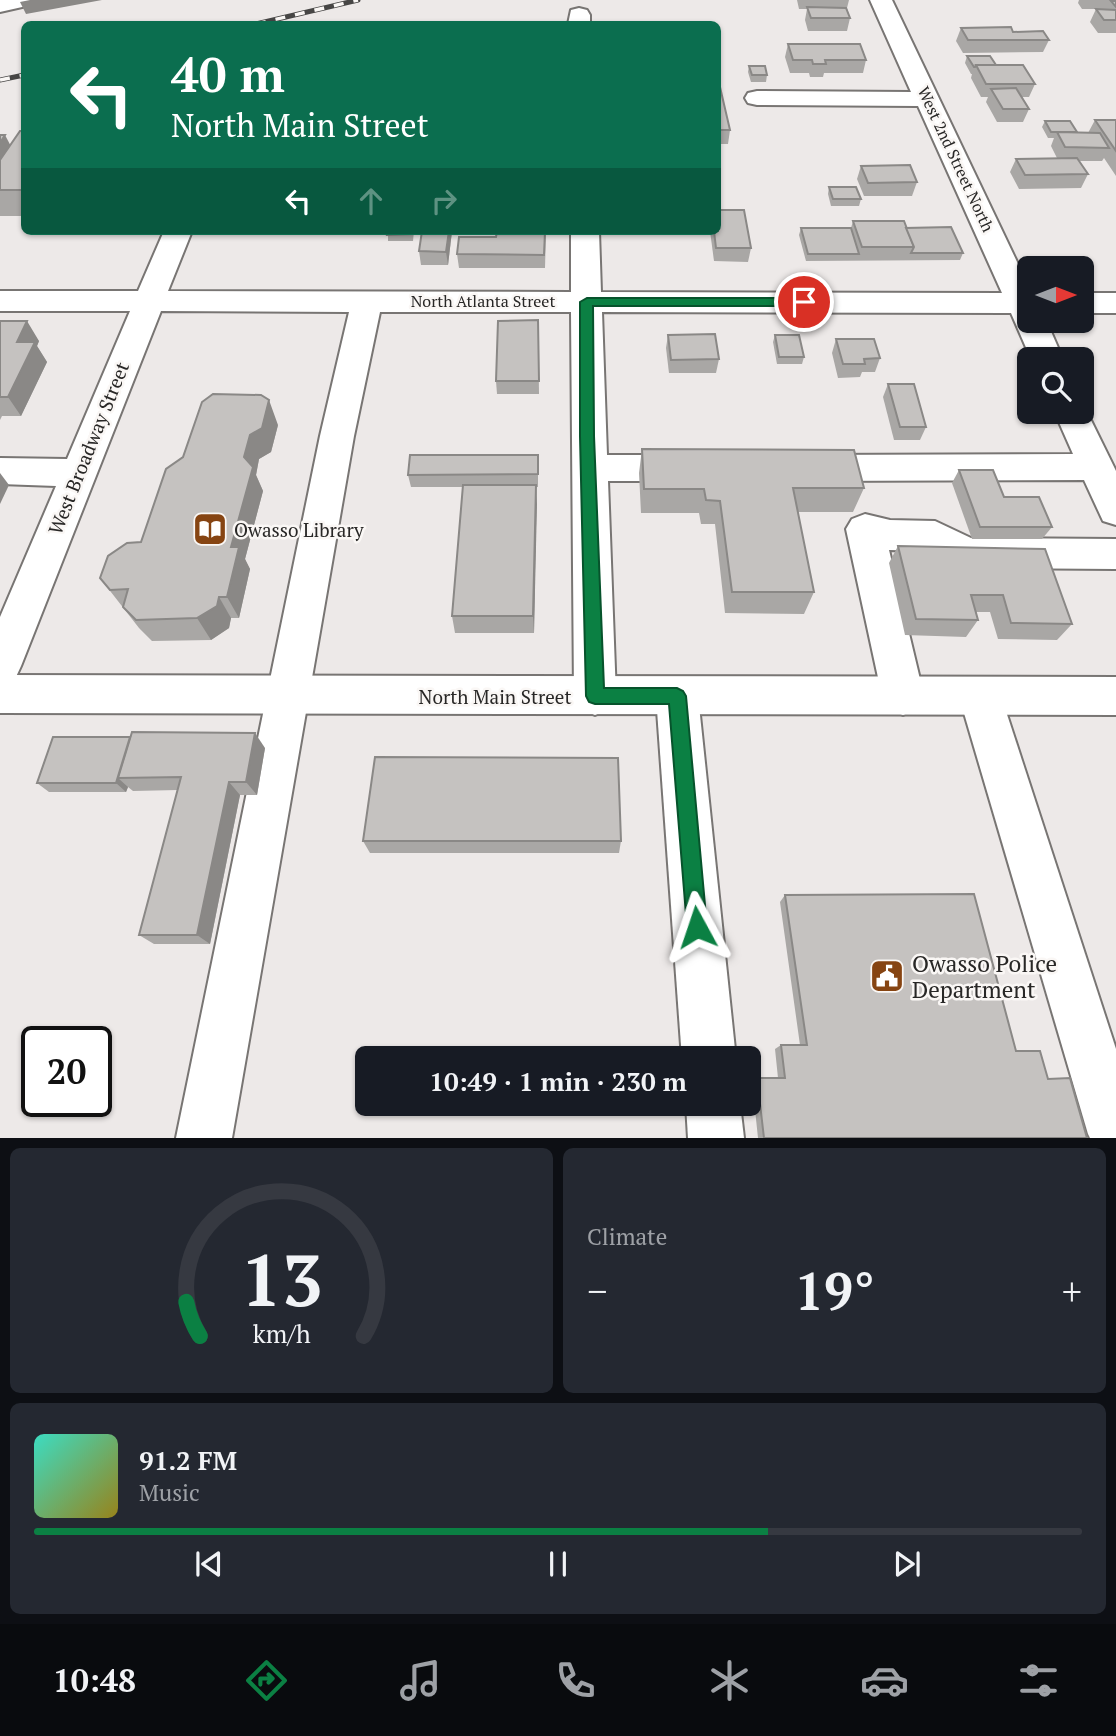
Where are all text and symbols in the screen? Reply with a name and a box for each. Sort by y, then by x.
text: 40 m [171,41,285,106]
icon: left [56,49,147,140]
street label: West 2nd Street North [913,83,1000,236]
text: North Main Street [171,104,429,146]
icon: left [279,182,317,220]
icon: ahead [352,182,390,220]
icon: right [425,182,463,220]
north arrow [1017,256,1094,332]
map controls [1017,256,1094,424]
pin [774,272,834,332]
icon: arrive [785,283,823,321]
street label: North Atlanta Street [411,290,555,312]
button: search [1017,347,1094,424]
street label: West Broadway Street [42,358,134,538]
library icon: Owasso Library [191,510,229,548]
place label: Owasso Library [234,517,364,542]
street label: North Main Street [419,684,571,709]
position arrow [660,890,734,964]
place label: Owasso Police Department [912,948,1057,1005]
public building icon: Owasso Police Department [868,957,906,995]
speed limit sign: 20 [21,1026,112,1117]
text: 10:49 · 1 min · 230 m [429,1064,687,1098]
text: Climate [587,1221,667,1252]
text: 13 [240,1231,323,1328]
text: 19° [794,1256,875,1325]
text: − [587,1266,607,1316]
text: + [1062,1266,1082,1316]
text: km/h [253,1317,311,1350]
text: 91.2 FM [139,1443,237,1477]
text: Music [139,1477,200,1508]
icon: previous [190,1545,228,1583]
icon: pause [539,1545,577,1583]
icon: next [888,1545,926,1583]
icon: directions [242,1656,291,1705]
icon: music [396,1656,445,1705]
icon: phone [551,1656,600,1705]
icon: climate [705,1656,754,1705]
icon: car [860,1656,909,1705]
icon: filters [1014,1656,1063,1705]
text: 10:48 [53,1659,136,1701]

